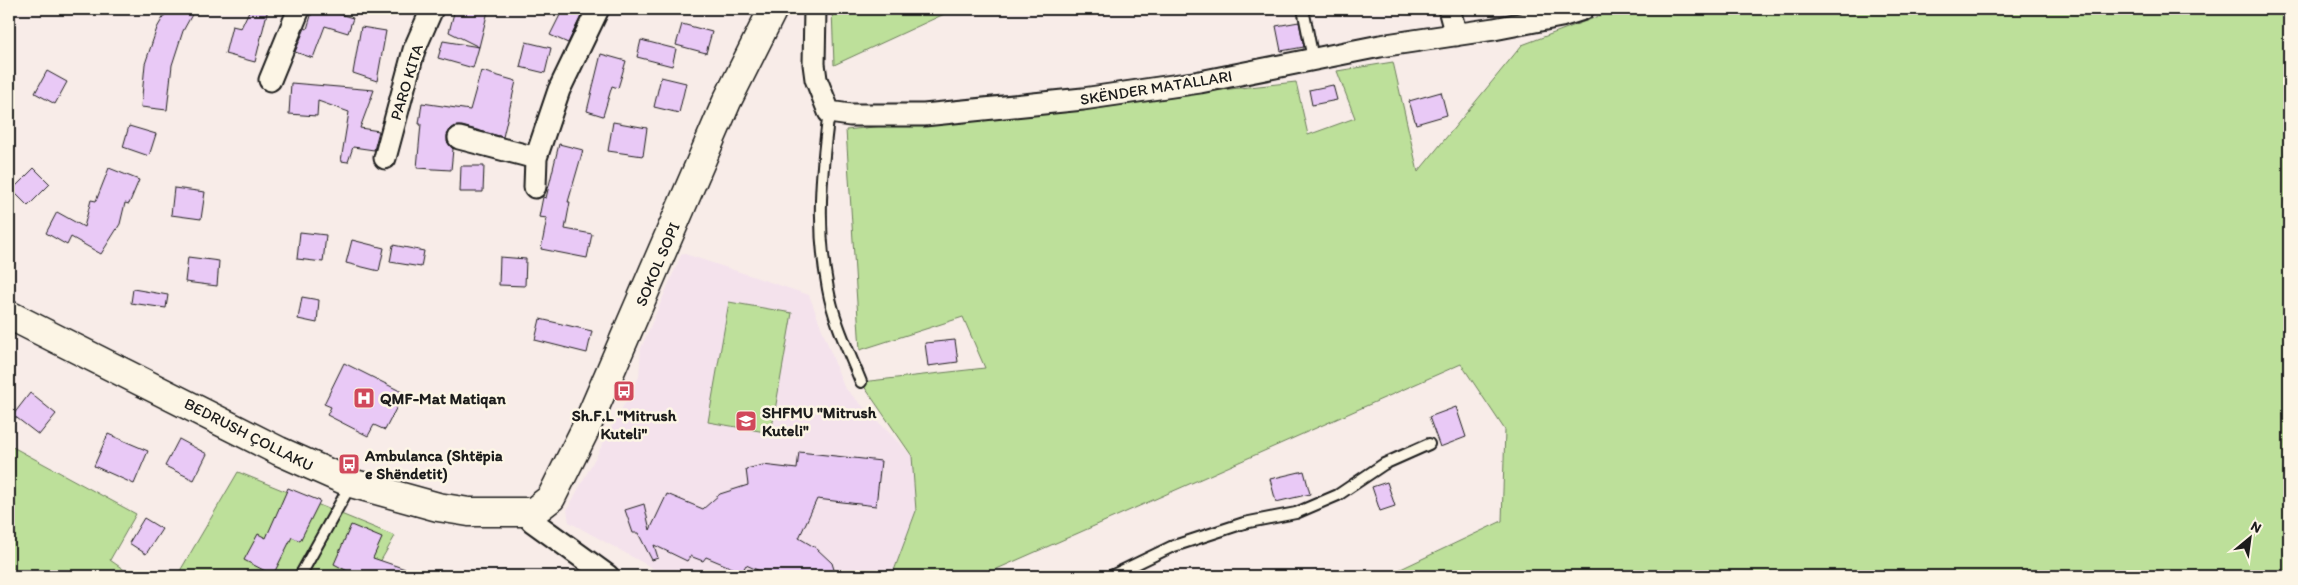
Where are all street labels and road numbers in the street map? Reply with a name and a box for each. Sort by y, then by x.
street label: PARO KITA [386,42,427,122]
street label: SKËNDER MATALLARI [1079,66,1233,109]
street label: SOKOL SOPI [631,219,684,309]
street label: BEDRUSH ÇOLLAKU [181,394,316,475]

